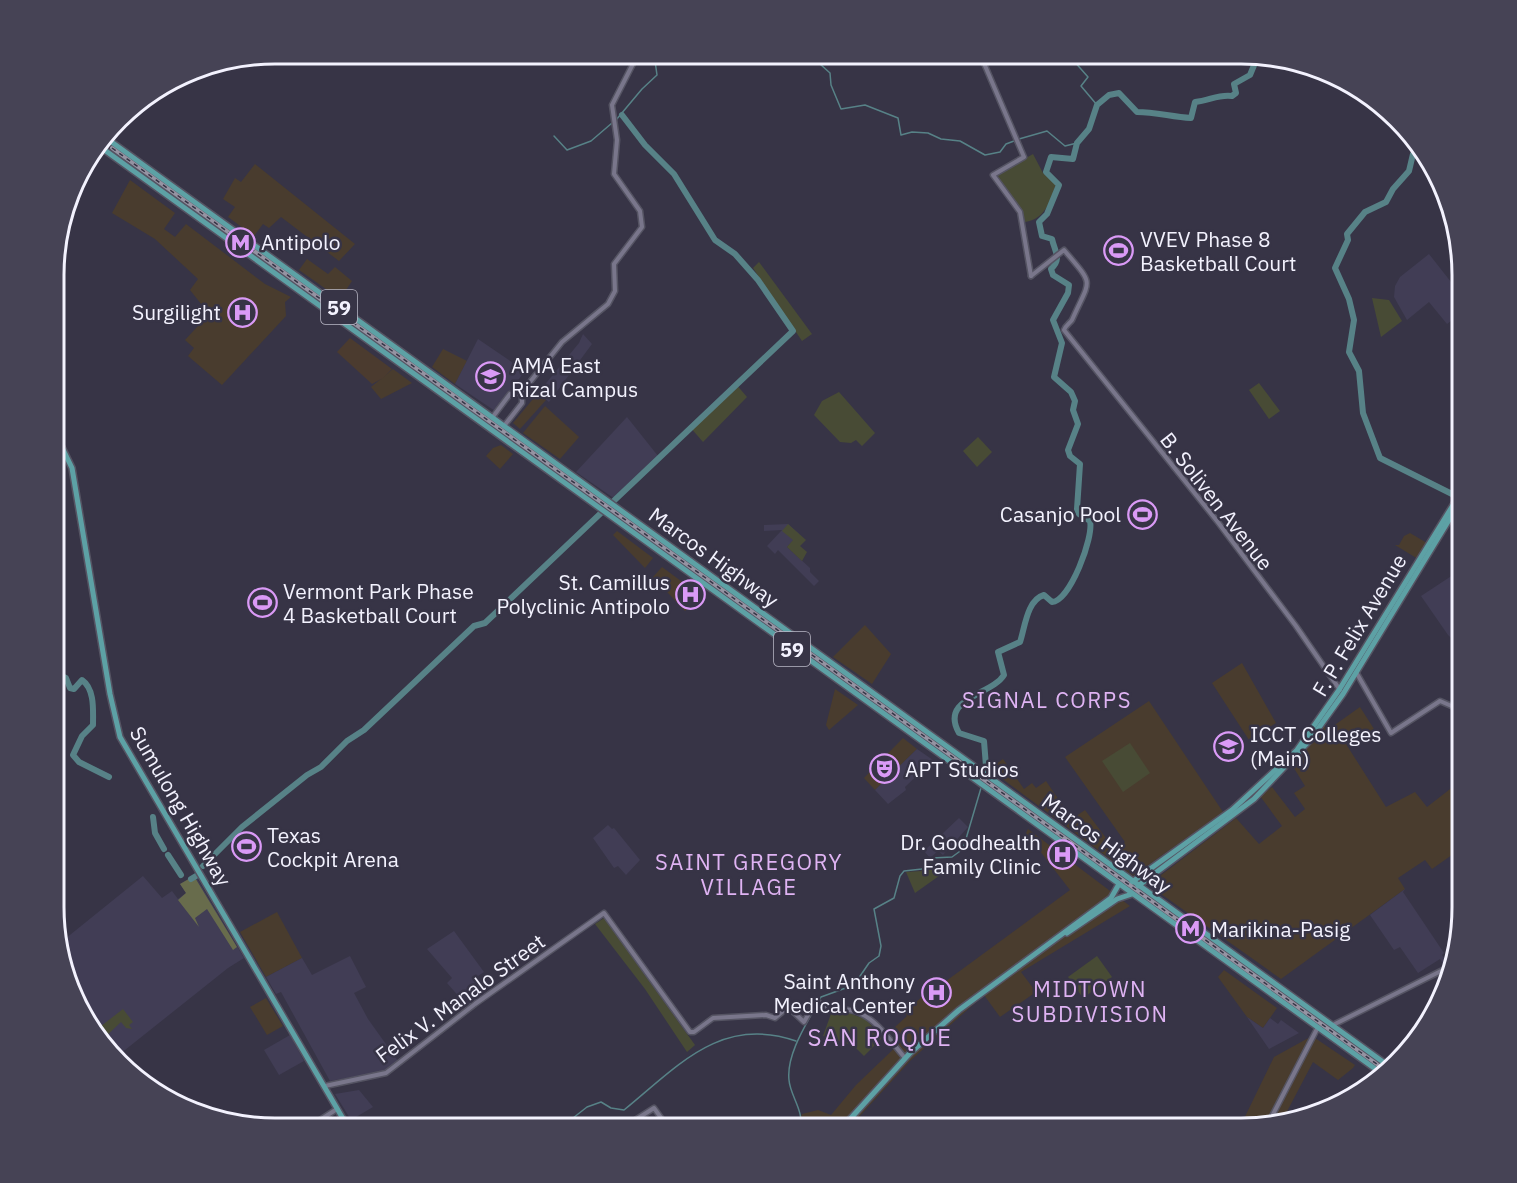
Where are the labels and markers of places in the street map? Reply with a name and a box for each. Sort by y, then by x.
place label: VVEV Phase 8 Basketball Court [1140,225,1296,277]
metro station icon: Antipolo [224,226,256,258]
place label: Antipolo [261,228,340,256]
sports icon: VVEV Phase 8 Basketball Court [1103,235,1135,267]
hospital icon: Surgilight [226,296,258,328]
place label: Surgilight [132,298,221,326]
place label: AMA East Rizal Campus [511,351,638,403]
school or university icon: AMA East Rizal Campus [474,361,506,393]
sports icon: Casanjo Pool [1126,498,1158,530]
place label: Casanjo Pool [1000,500,1121,528]
place label: St. Camillus Polyclinic Antipolo [496,568,670,620]
place label: Vermont Park Phase 4 Basketball Court [283,577,474,629]
hospital icon: St. Camillus Polyclinic Antipolo [675,578,707,610]
sports icon: Vermont Park Phase 4 Basketball Court [246,587,278,619]
place label: ICCT Colleges (Main) [1250,720,1382,772]
school or university icon: ICCT Colleges (Main) [1213,730,1245,762]
theatre icon: APT Studios [868,753,900,785]
place label: APT Studios [905,755,1019,783]
place label: Texas Cockpit Arena [267,821,399,873]
place label: Dr. Goodhealth Family Clinic [900,828,1041,880]
sports icon: Texas Cockpit Arena [230,831,262,863]
hospital icon: Dr. Goodhealth Family Clinic [1046,838,1078,870]
metro station icon: Marikina-Pasig [1174,913,1206,945]
place label: Marikina-Pasig [1211,915,1350,943]
place label: Saint Anthony Medical Center [774,967,916,1019]
hospital icon: Saint Anthony Medical Center [920,977,952,1009]

